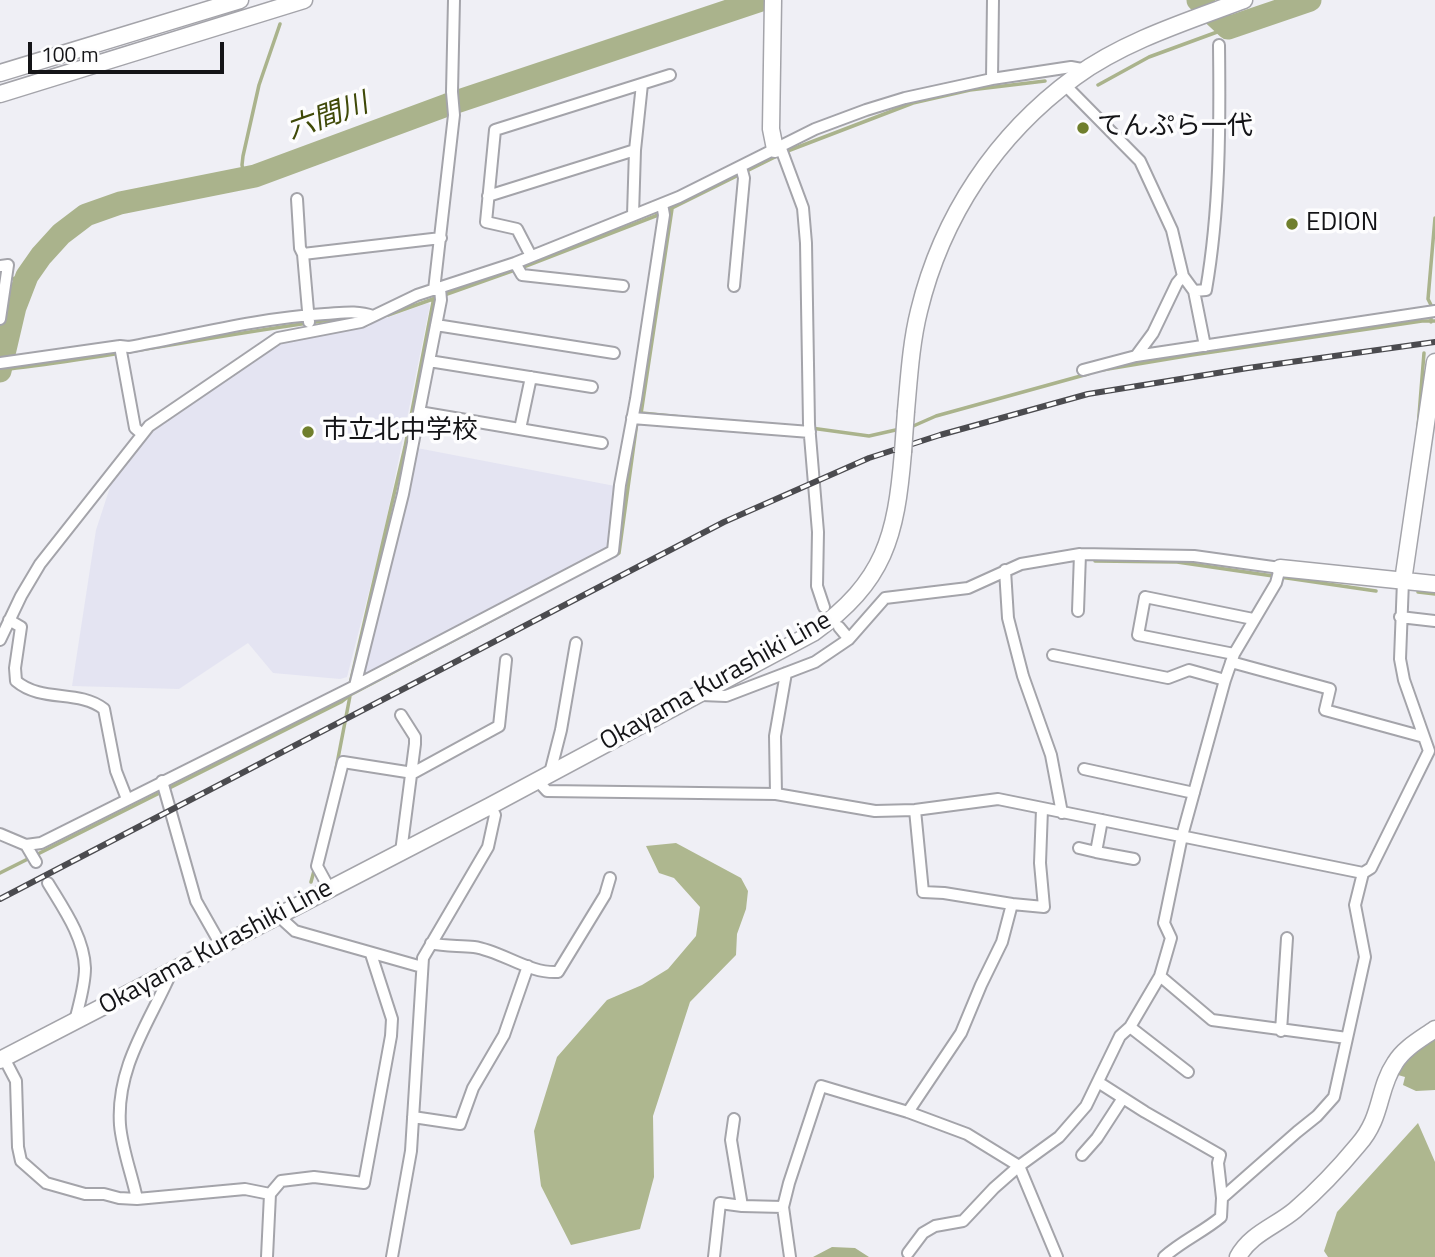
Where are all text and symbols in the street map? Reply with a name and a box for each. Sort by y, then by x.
scale bar [32,28,228,72]
text: 100 m [41,38,98,70]
water label: 六間川 [283,88,373,148]
place label: てんぷら一代 [1097,112,1253,144]
marker: てんぷら一代 [1075,120,1091,136]
place label: EDION [1306,208,1378,240]
marker: EDION [1284,216,1300,232]
place label: 市立北中学校 [322,416,478,448]
marker: 市立北中学校 [300,424,316,440]
street label: Okayama Kurashiki Line [595,605,837,759]
street label: Okayama Kurashiki Line [94,873,338,1023]

